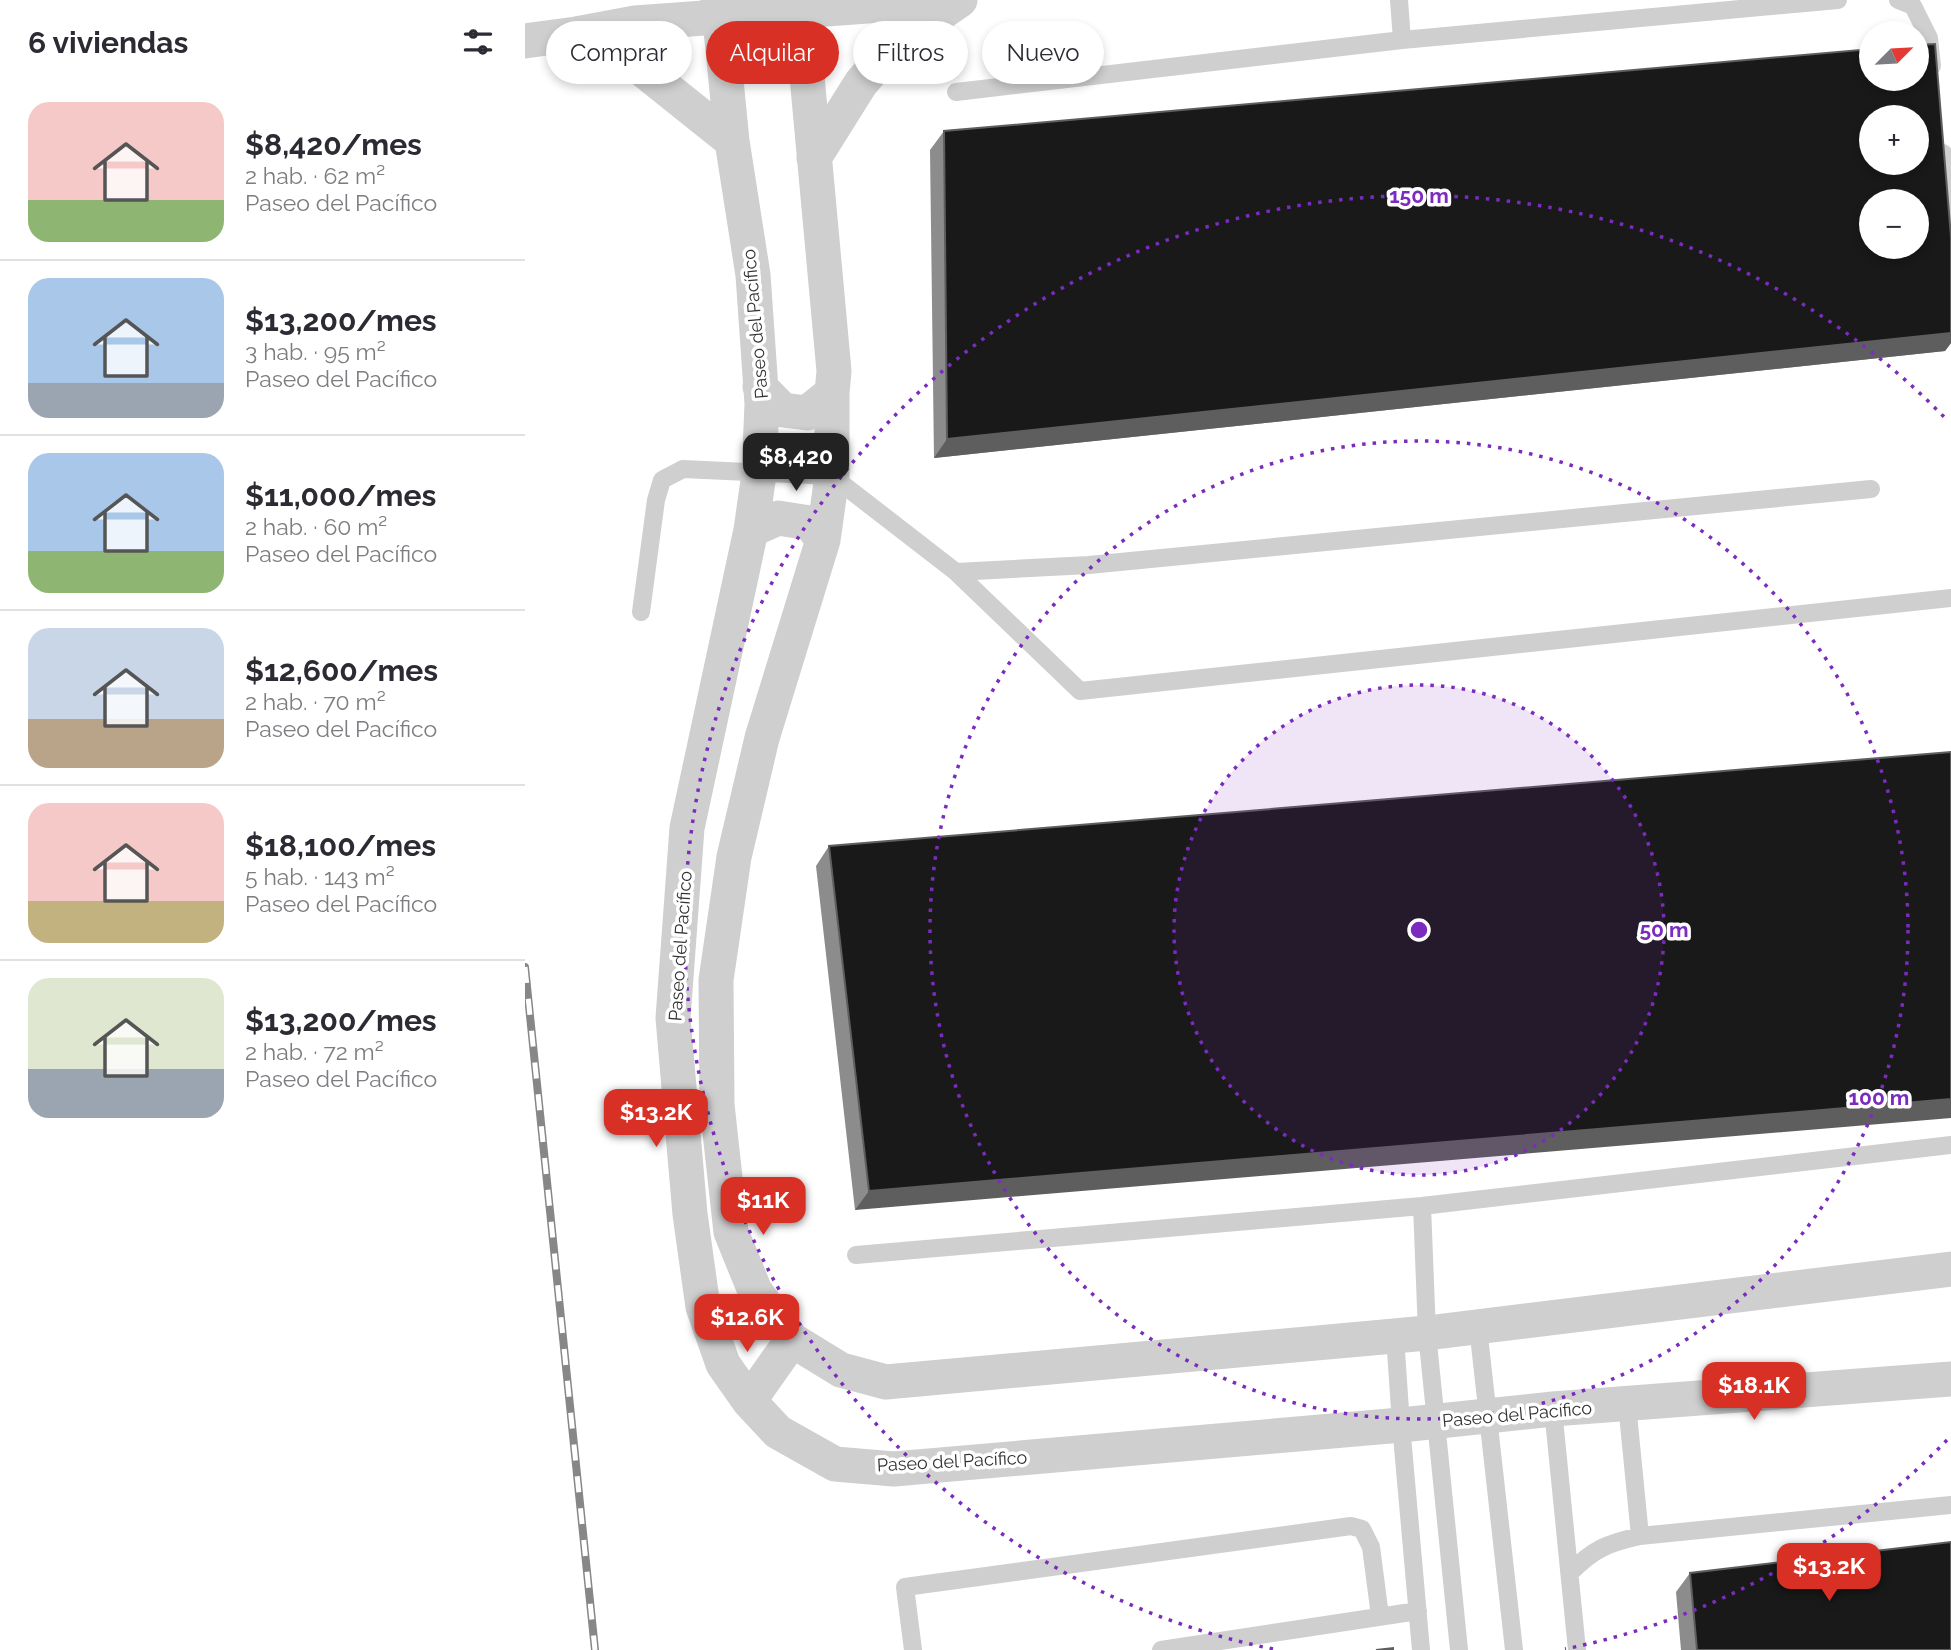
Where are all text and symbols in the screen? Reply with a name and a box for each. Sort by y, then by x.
chip: Comprar [546,21,692,84]
chip: Alquilar [706,21,839,84]
chip: Filtros [853,21,968,84]
chip: Nuevo [982,21,1104,84]
north arrow [1859,21,1929,91]
map controls [1859,21,1929,259]
icon: filters [459,23,497,61]
text: 6 viviendas [28,25,188,60]
button: + [1859,105,1929,175]
text: $8,420/mes [245,127,422,162]
icon: home [84,130,168,214]
text: 2 hab. · 62 m² [245,162,385,189]
text: 150 m [1389,183,1449,208]
text: Paseo del Pacífico [245,189,437,216]
button: − [1859,189,1929,259]
street label: Paseo del Pacífico [738,248,772,400]
text: $13,200/mes [245,303,437,338]
icon: home [84,306,168,390]
text: 3 hab. · 95 m² [245,338,386,365]
text: Paseo del Pacífico [245,365,437,392]
pin: $8,420 [739,434,853,493]
text: $8,420 [759,442,833,469]
text: $11,000/mes [245,478,436,513]
icon: home [84,481,168,565]
text: 2 hab. · 60 m² [245,513,387,540]
text: Paseo del Pacífico [245,540,437,567]
text: $12,600/mes [245,653,438,688]
icon: home [84,656,168,740]
text: 2 hab. · 70 m² [245,688,386,715]
text: Paseo del Pacífico [245,715,437,742]
text: $18,100/mes [245,828,436,863]
icon: home [84,831,168,915]
text: 5 hab. · 143 m² [245,863,395,890]
street label: Paseo del Pacífico [664,870,696,1022]
text: Paseo del Pacífico [245,890,437,917]
text: 50 m [1639,917,1689,942]
centre of rings [1407,918,1431,942]
text: $13,200/mes [245,1003,437,1038]
icon: home [84,1006,168,1090]
text: 2 hab. · 72 m² [245,1038,384,1065]
text: Paseo del Pacífico [245,1065,437,1092]
text: 100 m [1849,1085,1909,1110]
pin: $13.2K [599,1090,713,1149]
text: $13.2K [620,1098,692,1125]
pin: $11K [722,1178,804,1237]
text: $11K [737,1186,789,1213]
pin: $12.6K [690,1294,804,1354]
text: $12.6K [710,1303,784,1330]
pin: $18.1K [1697,1362,1811,1422]
text: $18.1K [1718,1371,1790,1398]
street label: Paseo del Pacífico [1441,1397,1593,1431]
street label: Paseo del Pacífico [876,1447,1028,1475]
pin: $13.2K [1772,1544,1886,1603]
text: $13.2K [1793,1552,1865,1579]

